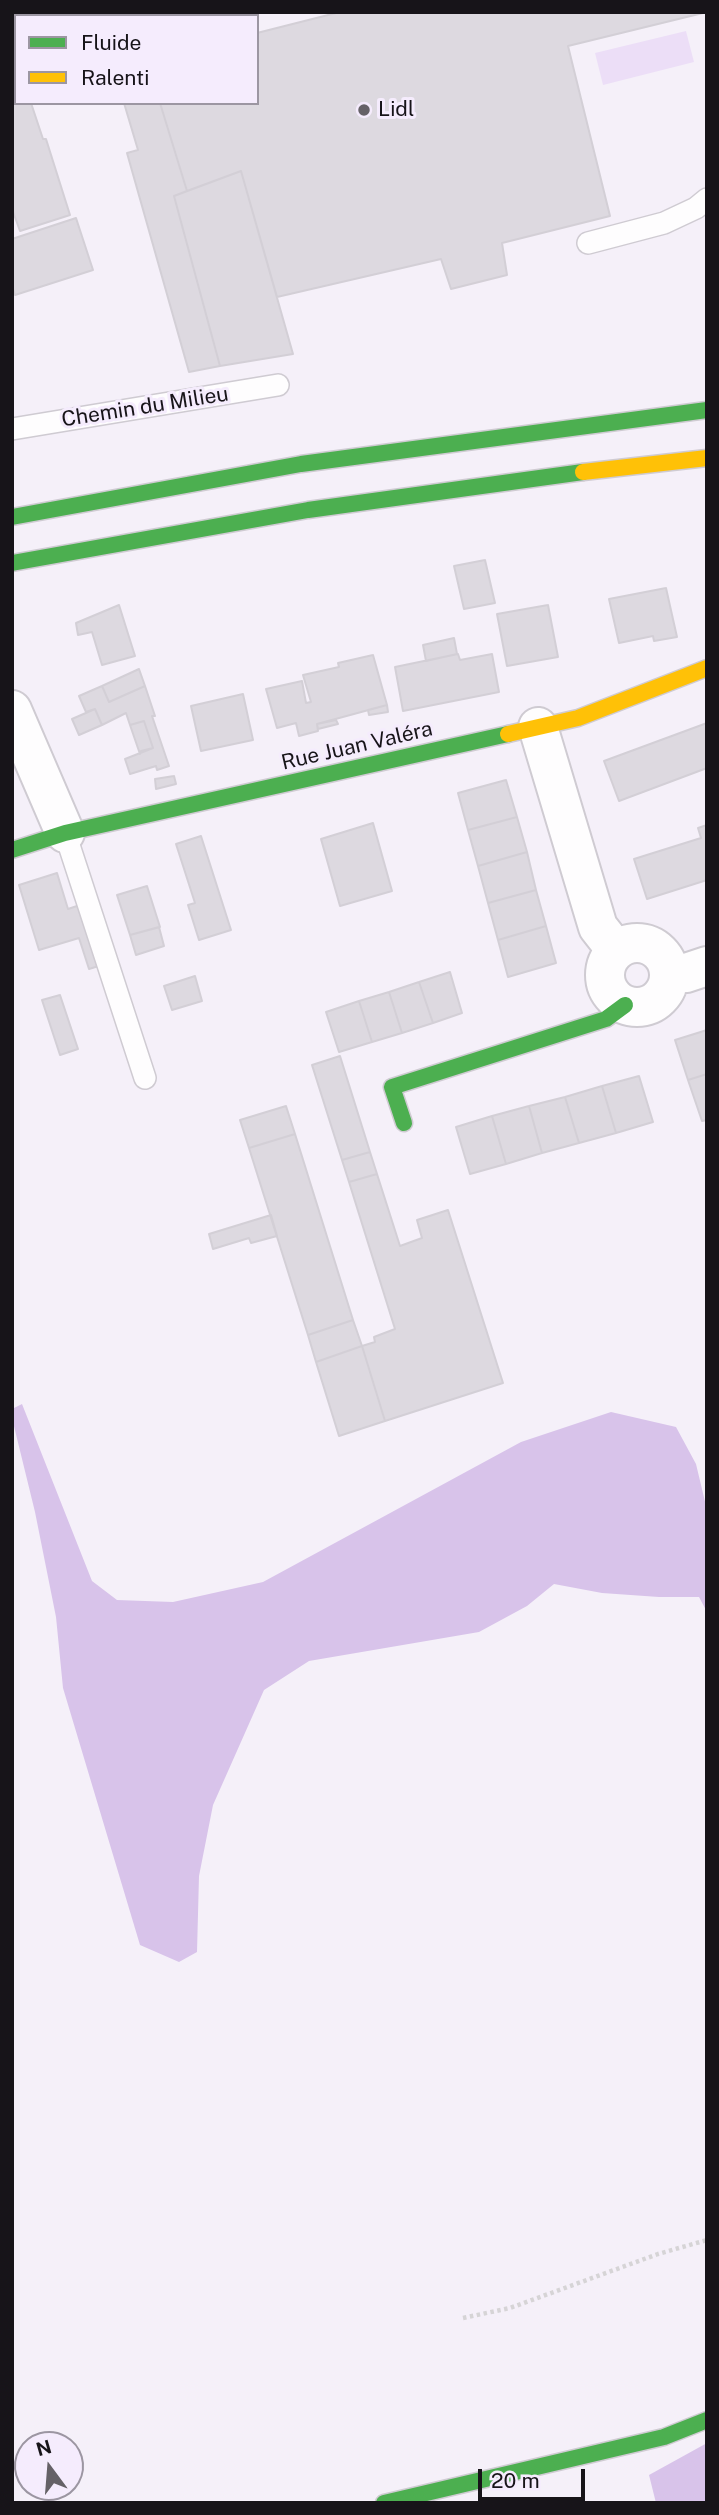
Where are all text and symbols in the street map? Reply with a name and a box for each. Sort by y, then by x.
legend [14,14,259,105]
text: Fluide [81,30,141,55]
text: Ralenti [81,65,149,90]
place label: Lidl [378,97,414,123]
marker: Lidl [356,102,372,118]
street label: Chemin du Milieu [60,381,230,433]
street label: Rue Juan Valéra [279,716,435,776]
north arrow [14,2431,84,2501]
text: N [34,2435,54,2460]
scale bar [481,2456,588,2500]
text: 20 m [491,2468,540,2493]

